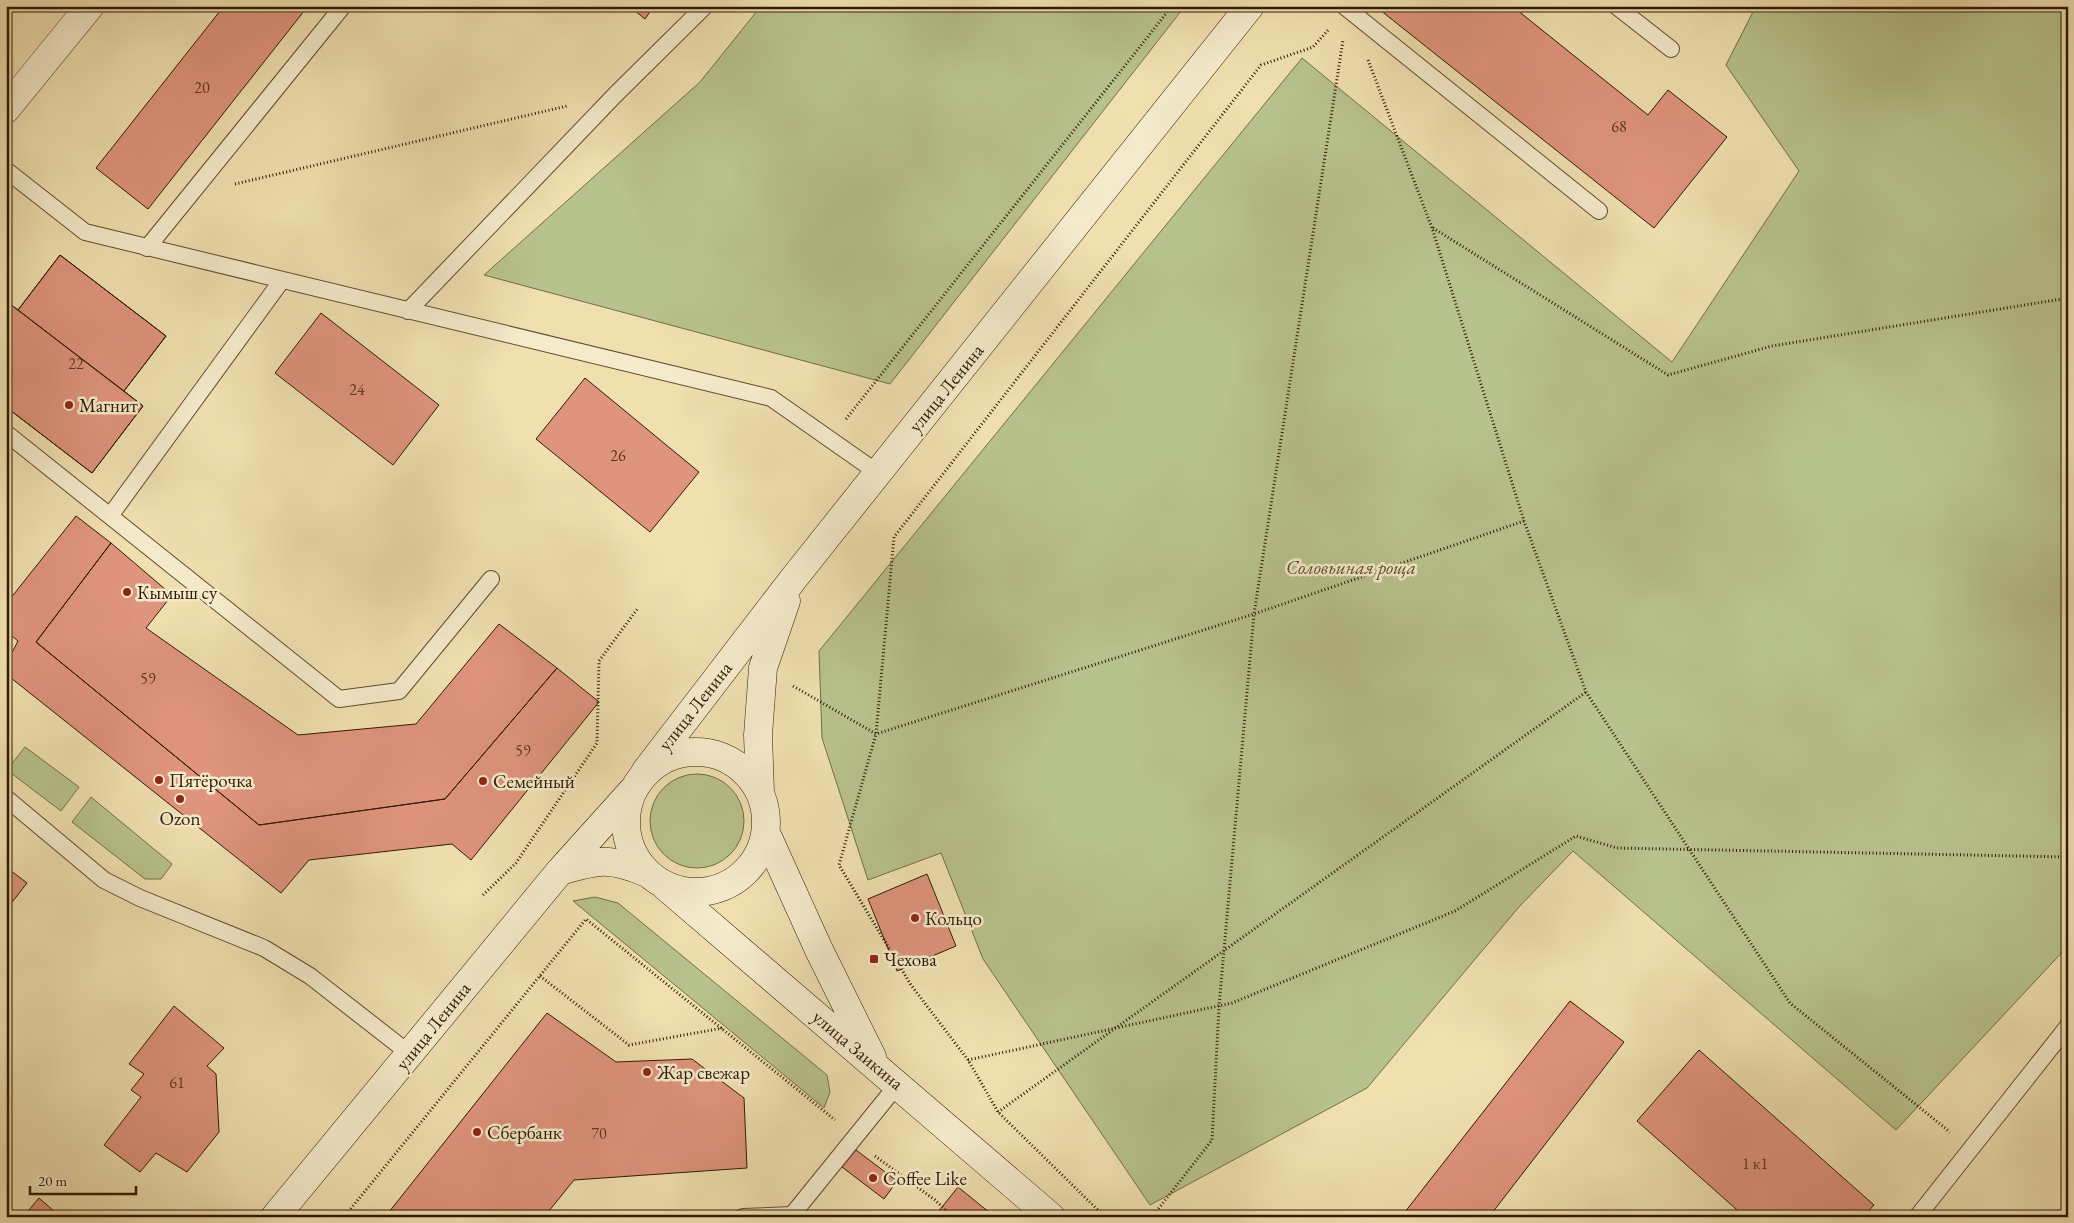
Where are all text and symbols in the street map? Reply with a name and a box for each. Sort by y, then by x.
house number: 20 [194,77,210,98]
house number: 68 [1611,116,1627,137]
street label: улица Ленина [903,338,989,437]
house number: 22 [68,353,84,374]
house number: 24 [349,379,365,400]
place label: Магнит [79,393,138,418]
marker: Магнит [63,399,75,411]
house number: 26 [610,445,626,466]
park label: Соловьиная роща [1286,555,1416,580]
place label: Кымыш су [137,580,218,605]
marker: Кымыш су [121,586,133,598]
street label: улица Ленина [652,656,738,756]
house number: 59 [140,668,156,689]
house number: 59 [515,740,531,761]
place label: Пятёрочка [169,768,253,793]
place label: Семейный [493,769,575,794]
marker: Пятёрочка [153,774,165,786]
marker: Семейный [477,775,489,787]
marker: Ozon [174,793,186,805]
place label: Ozon [159,806,201,831]
place label: Кольцо [925,906,982,931]
marker: Кольцо [909,912,921,924]
place label: Чехова [884,947,937,972]
marker: Чехова [868,953,880,965]
street label: улица Ленина [390,976,476,1075]
street label: улица Заикина [807,1004,909,1096]
place label: Жар свежар [656,1060,750,1085]
marker: Жар свежар [641,1066,653,1078]
house number: 61 [169,1072,185,1093]
place label: Сбербанк [487,1120,562,1145]
house number: 70 [591,1123,607,1144]
marker: Сбербанк [471,1126,483,1138]
house number: 1 к1 [1742,1153,1768,1174]
scale bar [30,1163,136,1195]
place label: Coffee Like [883,1166,967,1191]
text: 20 m [38,1171,67,1190]
marker: Coffee Like [867,1172,879,1184]

